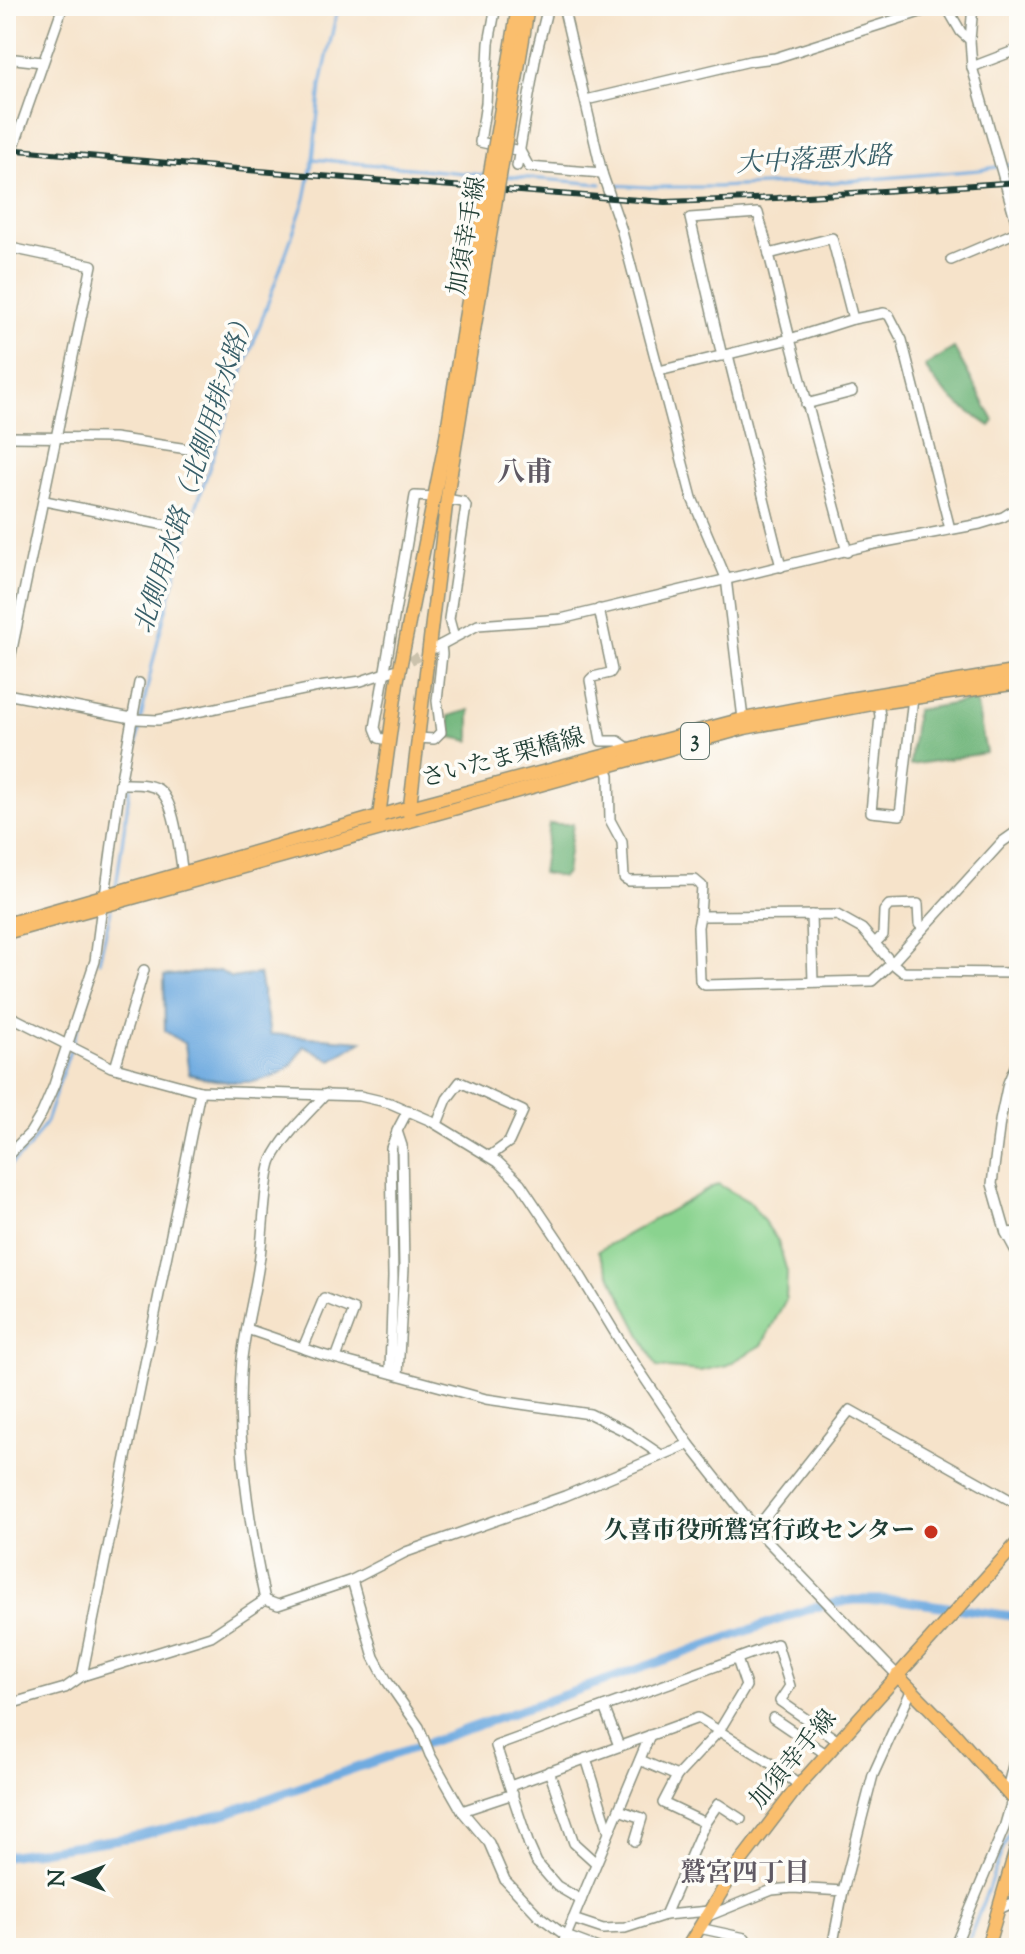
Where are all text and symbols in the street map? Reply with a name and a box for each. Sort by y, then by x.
water label: 大中落悪水路 [735,138,895,184]
street label: 加須幸手線 [441,174,495,298]
water label: 北側用水路（北側用排水路） [126,306,266,638]
district label: 八甫 [497,454,553,494]
street label: さいたま栗橋線 [417,721,589,797]
road number: 3 [681,723,709,759]
place label: 久喜市役所鷲宮行政センター [604,1515,915,1549]
marker: 久喜市役所鷲宮行政センター [922,1523,940,1541]
street label: 加須幸手線 [742,1703,846,1817]
north arrow [36,1838,116,1918]
district label: 鷲宮四丁目 [680,1856,810,1893]
text: N [43,1869,75,1887]

